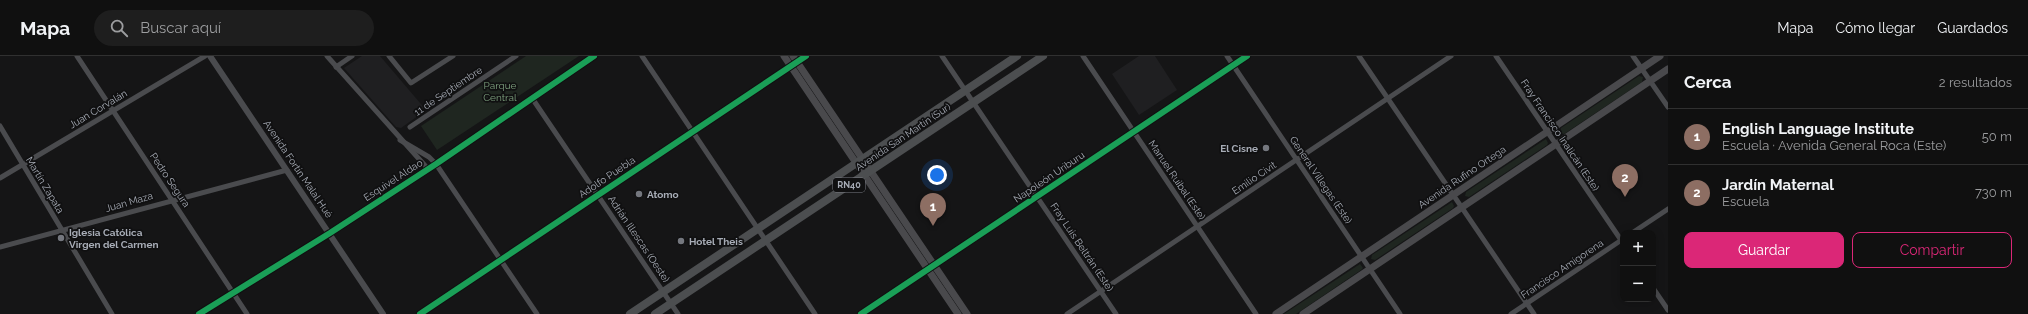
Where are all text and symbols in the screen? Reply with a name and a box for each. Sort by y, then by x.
search box [94,10,374,46]
text: Mapa [20,17,70,39]
icon: search [108,17,130,39]
text: Buscar aquí [140,19,221,37]
text: Mapa [1777,20,1813,36]
text: Cómo llegar [1835,20,1915,36]
text: Guardados [1937,20,2008,36]
street label: 11 de Septiembre [412,64,484,118]
text: Cerca [1684,72,1732,92]
text: 2 resultados [1939,75,2012,90]
street label: Fray Francisco Inalicán (Este) [1519,77,1602,193]
park label: Parque Central [483,80,517,103]
street label: Juan Corvalán [67,87,129,131]
street label: Avenida San Martín (Sur) [854,101,953,173]
street label: Avenida Fortín Malal Hué [261,118,335,220]
text: English Language Institute [1722,120,1914,138]
text: 1 [1694,129,1700,144]
text: 50 m [1982,129,2012,144]
street label: General Villegas (Este) [1288,134,1354,226]
street label: Manuel Ruibal (Este) [1146,138,1208,222]
text: Escuela · Avenida General Roca (Este) [1722,138,1946,153]
place label: El Cisne [1220,143,1258,154]
marker: El Cisne [1261,143,1271,153]
street label: Avenida Rufino Ortega [1416,144,1508,210]
street label: Napoleón Uriburu [1012,149,1086,205]
street label: Pedro Segura [148,151,192,209]
street label: Adolfo Puebla [577,154,637,200]
street label: Martín Zapata [24,155,66,215]
street label: Esquivel Aldao [361,157,425,203]
street label: Emilio Civit [1230,159,1279,197]
pin: 2 [1612,164,1638,197]
your location [927,165,947,185]
text: Jardín Maternal [1722,176,1834,194]
road number: RN40 [833,178,865,192]
text: 2 [1693,185,1701,200]
text: 730 m [1975,185,2012,200]
marker: Atomo [634,189,644,199]
place label: Atomo [647,189,679,200]
street label: Juan Maza [104,190,154,214]
pin: 1 [920,193,946,226]
street label: Adrián Illescas (Oeste) [606,194,672,284]
text: Escuela [1722,194,1769,209]
street label: Fray Luis Beltrán (Este) [1048,201,1116,294]
place label: Iglesia Católica Virgen del Carmen [69,227,158,250]
map controls [1620,230,1656,302]
button: + [1620,230,1656,266]
button: Guardar [1684,232,1844,268]
button: Compartir [1852,232,2012,268]
marker: Iglesia Católica Virgen del Carmen [56,233,66,243]
marker: Hotel Theis [676,236,686,246]
place label: Hotel Theis [689,236,743,247]
street label: Francisco Amigorena [1519,237,1605,301]
button: − [1620,266,1656,302]

